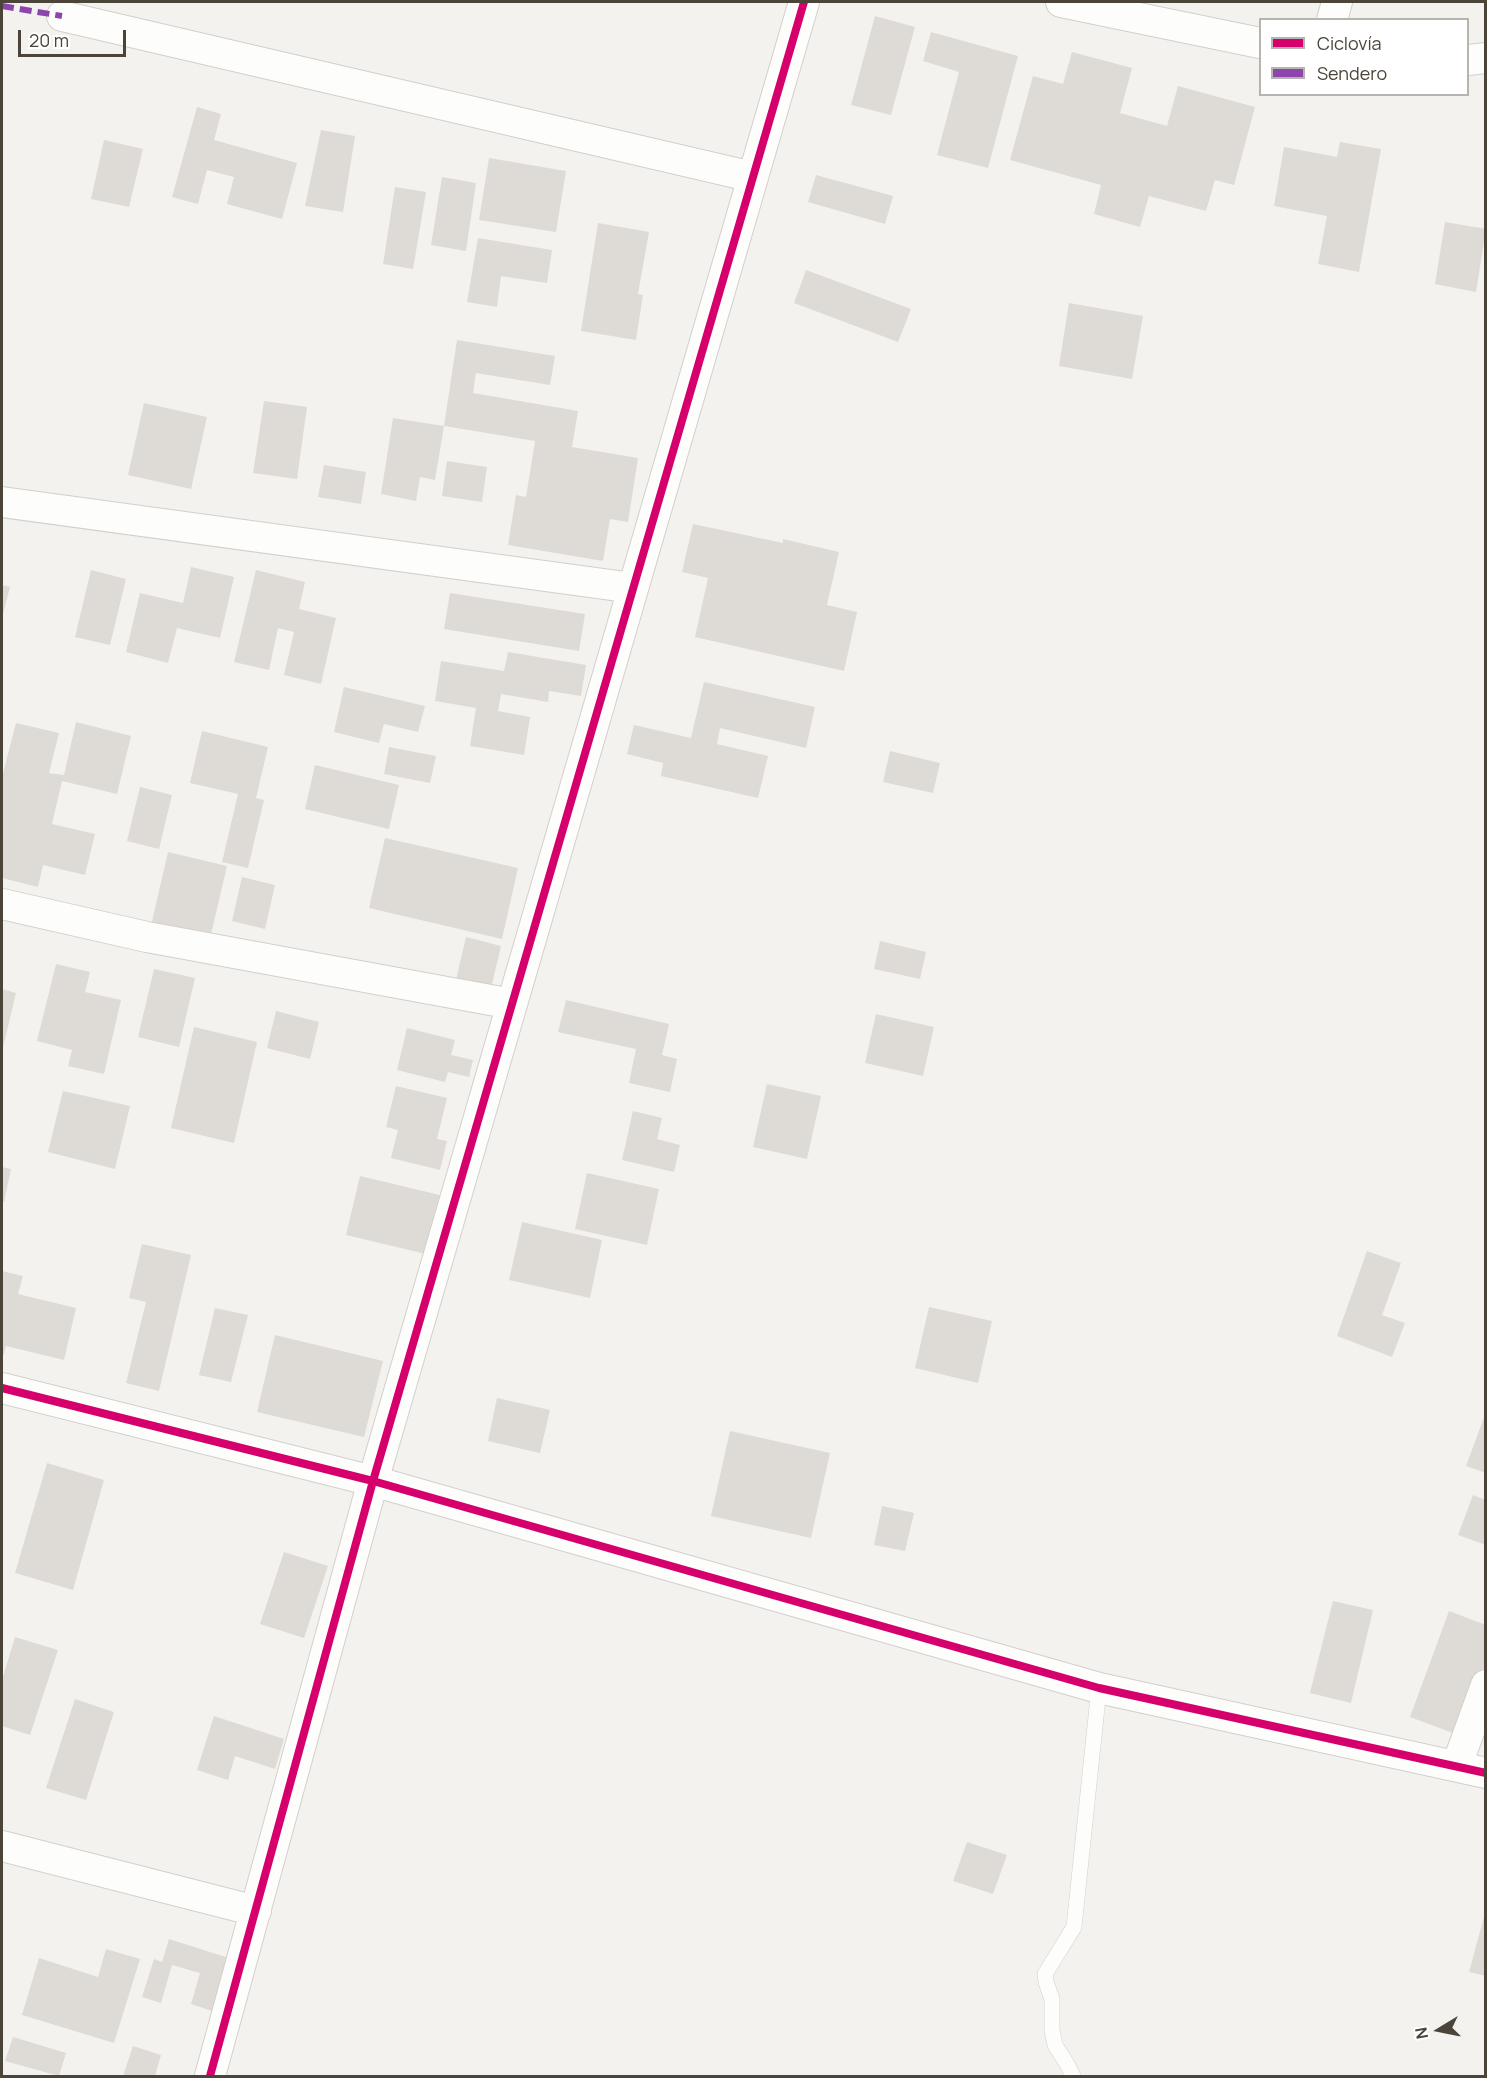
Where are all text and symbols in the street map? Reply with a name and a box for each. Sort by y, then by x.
scale bar [21,18,129,56]
legend [1259,18,1469,96]
text: 20 m [29,28,69,52]
text: Ciclovía [1317,31,1382,55]
text: Sendero [1317,61,1387,85]
north arrow [1409,2000,1469,2060]
text: N [1409,2026,1433,2041]

